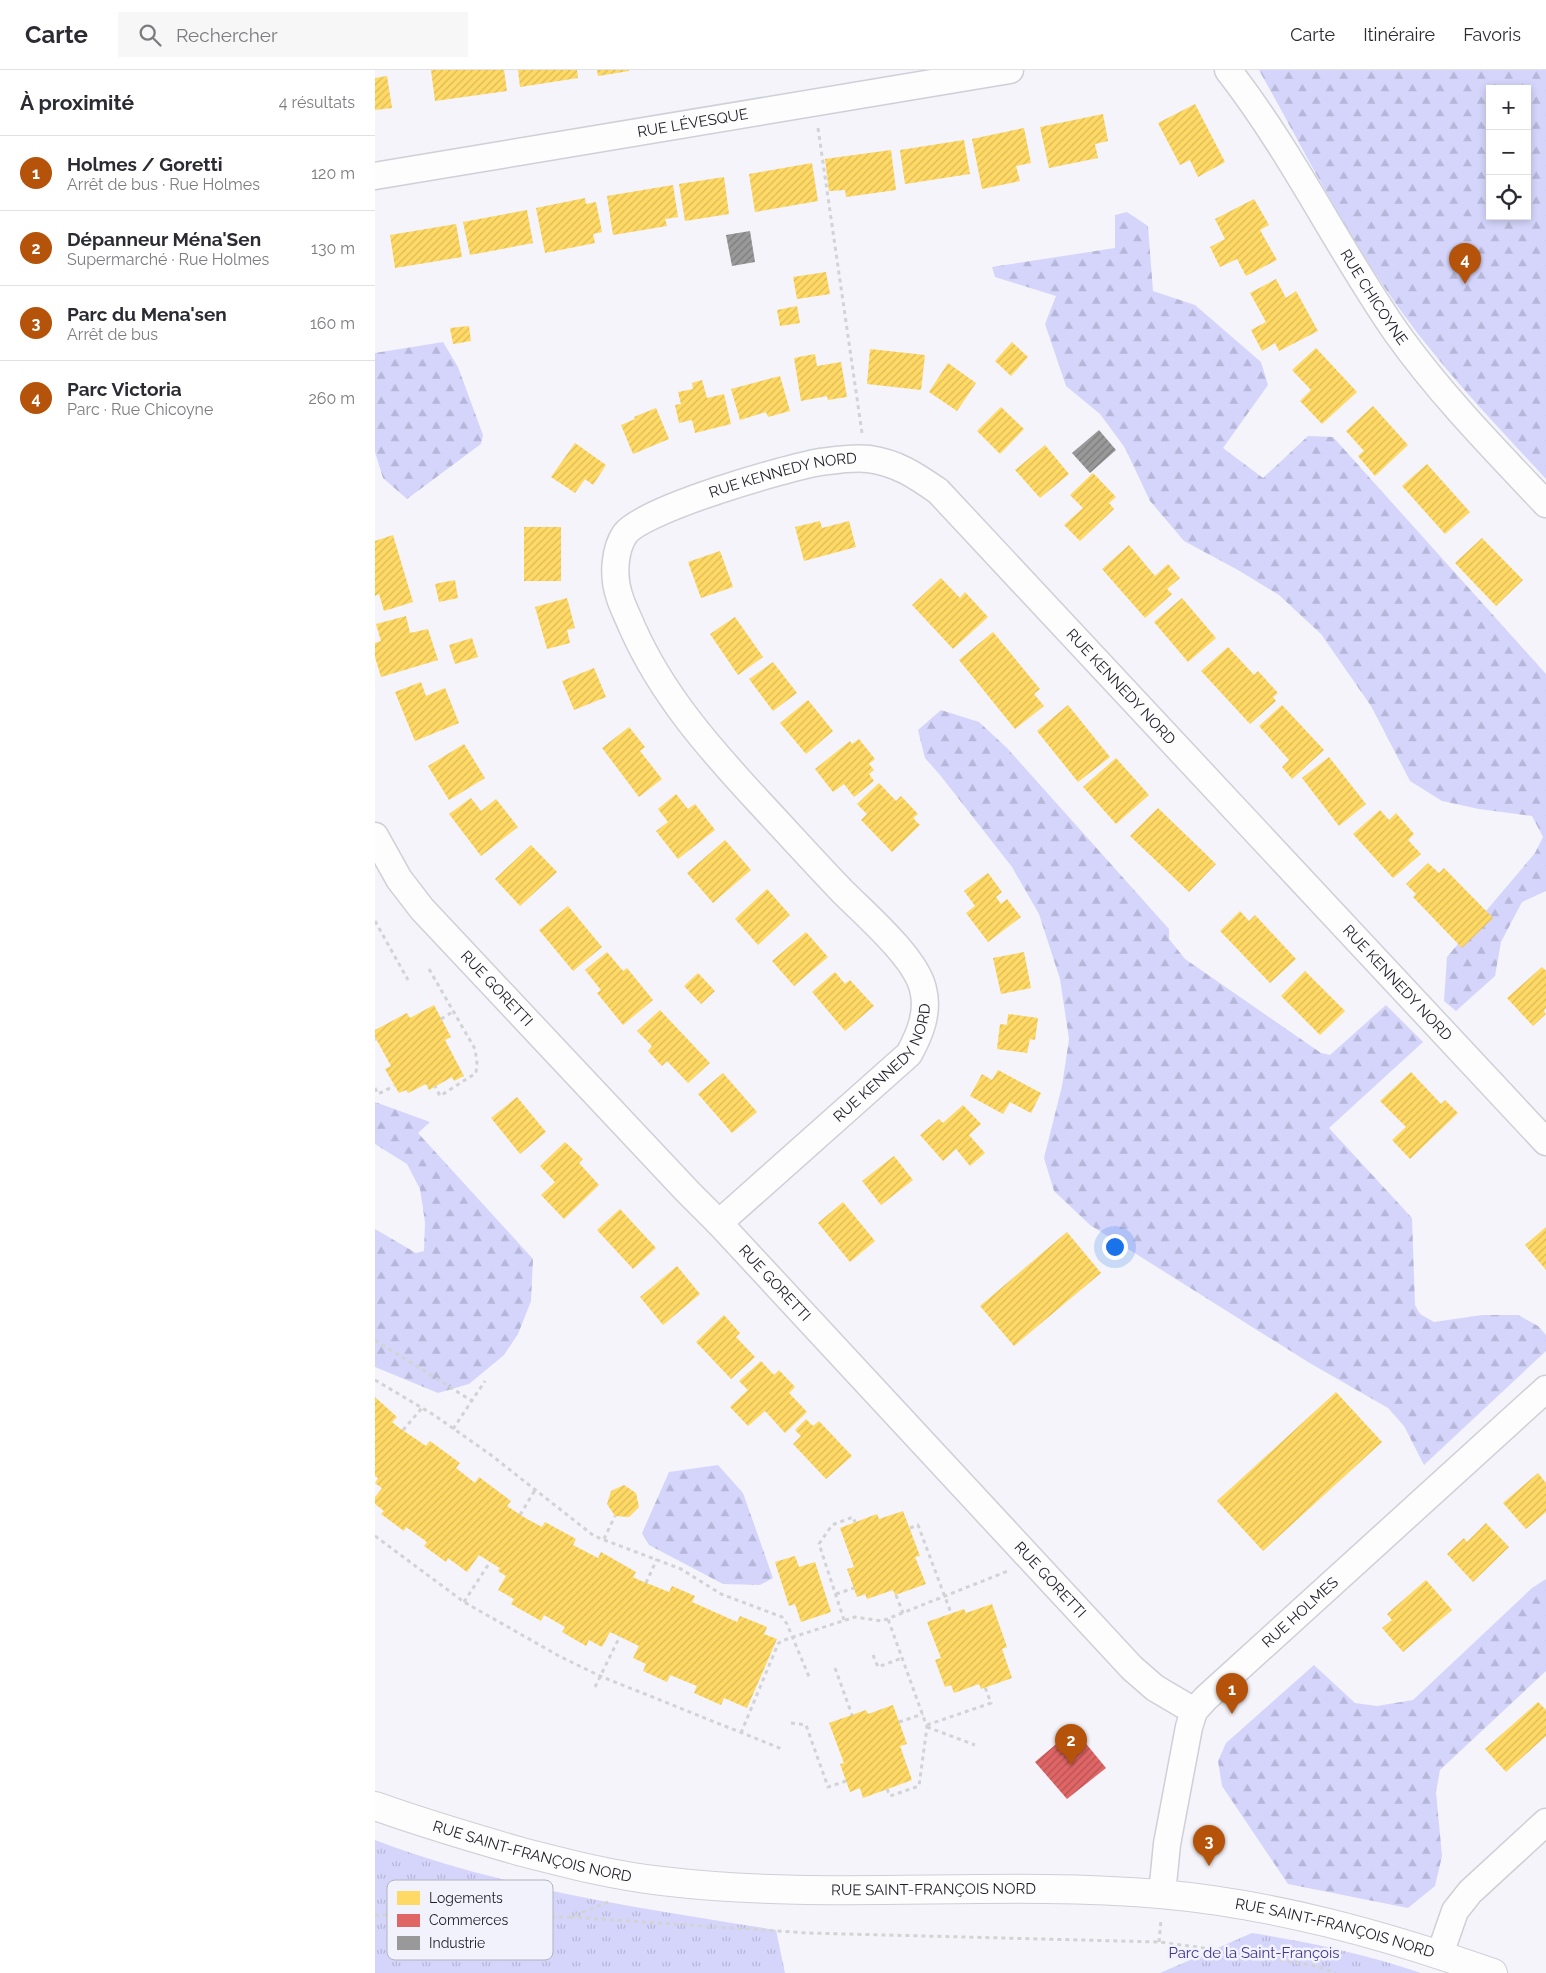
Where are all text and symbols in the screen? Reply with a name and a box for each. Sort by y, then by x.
search box [118,12,468,57]
text: Carte [25,20,88,49]
icon: search [136,21,164,49]
text: Rechercher [176,24,278,46]
text: Carte [1290,24,1335,45]
text: Itinéraire [1363,24,1435,45]
text: Favoris [1463,24,1521,45]
map controls [1486,85,1531,220]
button: + [1486,85,1531,130]
text: À proximité [20,90,134,115]
text: 4 résultats [279,93,355,112]
street label: RUE LÉVESQUE [636,105,749,141]
button: − [1486,130,1531,175]
text: Holmes / Goretti [67,153,223,175]
text: 1 [32,164,40,183]
text: 120 m [311,164,355,183]
text: Arrêt de bus · Rue Holmes [67,175,260,194]
button: locate [1486,175,1531,220]
text: Dépanneur Ména'Sen [67,228,261,250]
text: 2 [31,239,41,258]
text: 130 m [311,239,355,258]
pin: 4 [1449,243,1481,284]
street label: RUE CHICOYNE [1336,246,1411,349]
text: Supermarché · Rue Holmes [67,250,269,269]
text: Parc du Mena'sen [67,303,227,325]
text: 3 [32,314,40,333]
text: 160 m [310,314,355,333]
text: Arrêt de bus [67,325,158,344]
text: Parc Victoria [67,378,182,400]
text: 4 [31,389,41,408]
text: 260 m [308,389,355,408]
text: Parc · Rue Chicoyne [67,400,213,419]
street label: RUE KENNEDY NORD [707,449,857,502]
street label: RUE KENNEDY NORD [1063,625,1179,749]
street label: RUE KENNEDY NORD [1339,921,1456,1045]
street label: RUE GORETTI [457,947,536,1030]
street label: RUE KENNEDY NORD [830,1003,934,1126]
your location [1102,1234,1128,1260]
street label: RUE GORETTI [735,1241,814,1325]
street label: RUE GORETTI [1010,1538,1090,1621]
street label: RUE HOLMES [1258,1573,1342,1652]
pin: 1 [1216,1673,1248,1714]
pin: 2 [1055,1724,1087,1765]
street label: RUE SAINT-FRANÇOIS NORD [431,1817,633,1886]
pin: 3 [1193,1825,1225,1866]
legend [387,1880,553,1960]
street label: RUE SAINT-FRANÇOIS NORD [831,1880,1036,1899]
text: Logements [429,1890,503,1906]
street label: RUE SAINT-FRANÇOIS NORD [1234,1895,1437,1962]
text: Commerces [429,1912,508,1928]
text: Industrie [429,1935,485,1951]
park label: Parc de la Saint-François [1168,1944,1340,1962]

